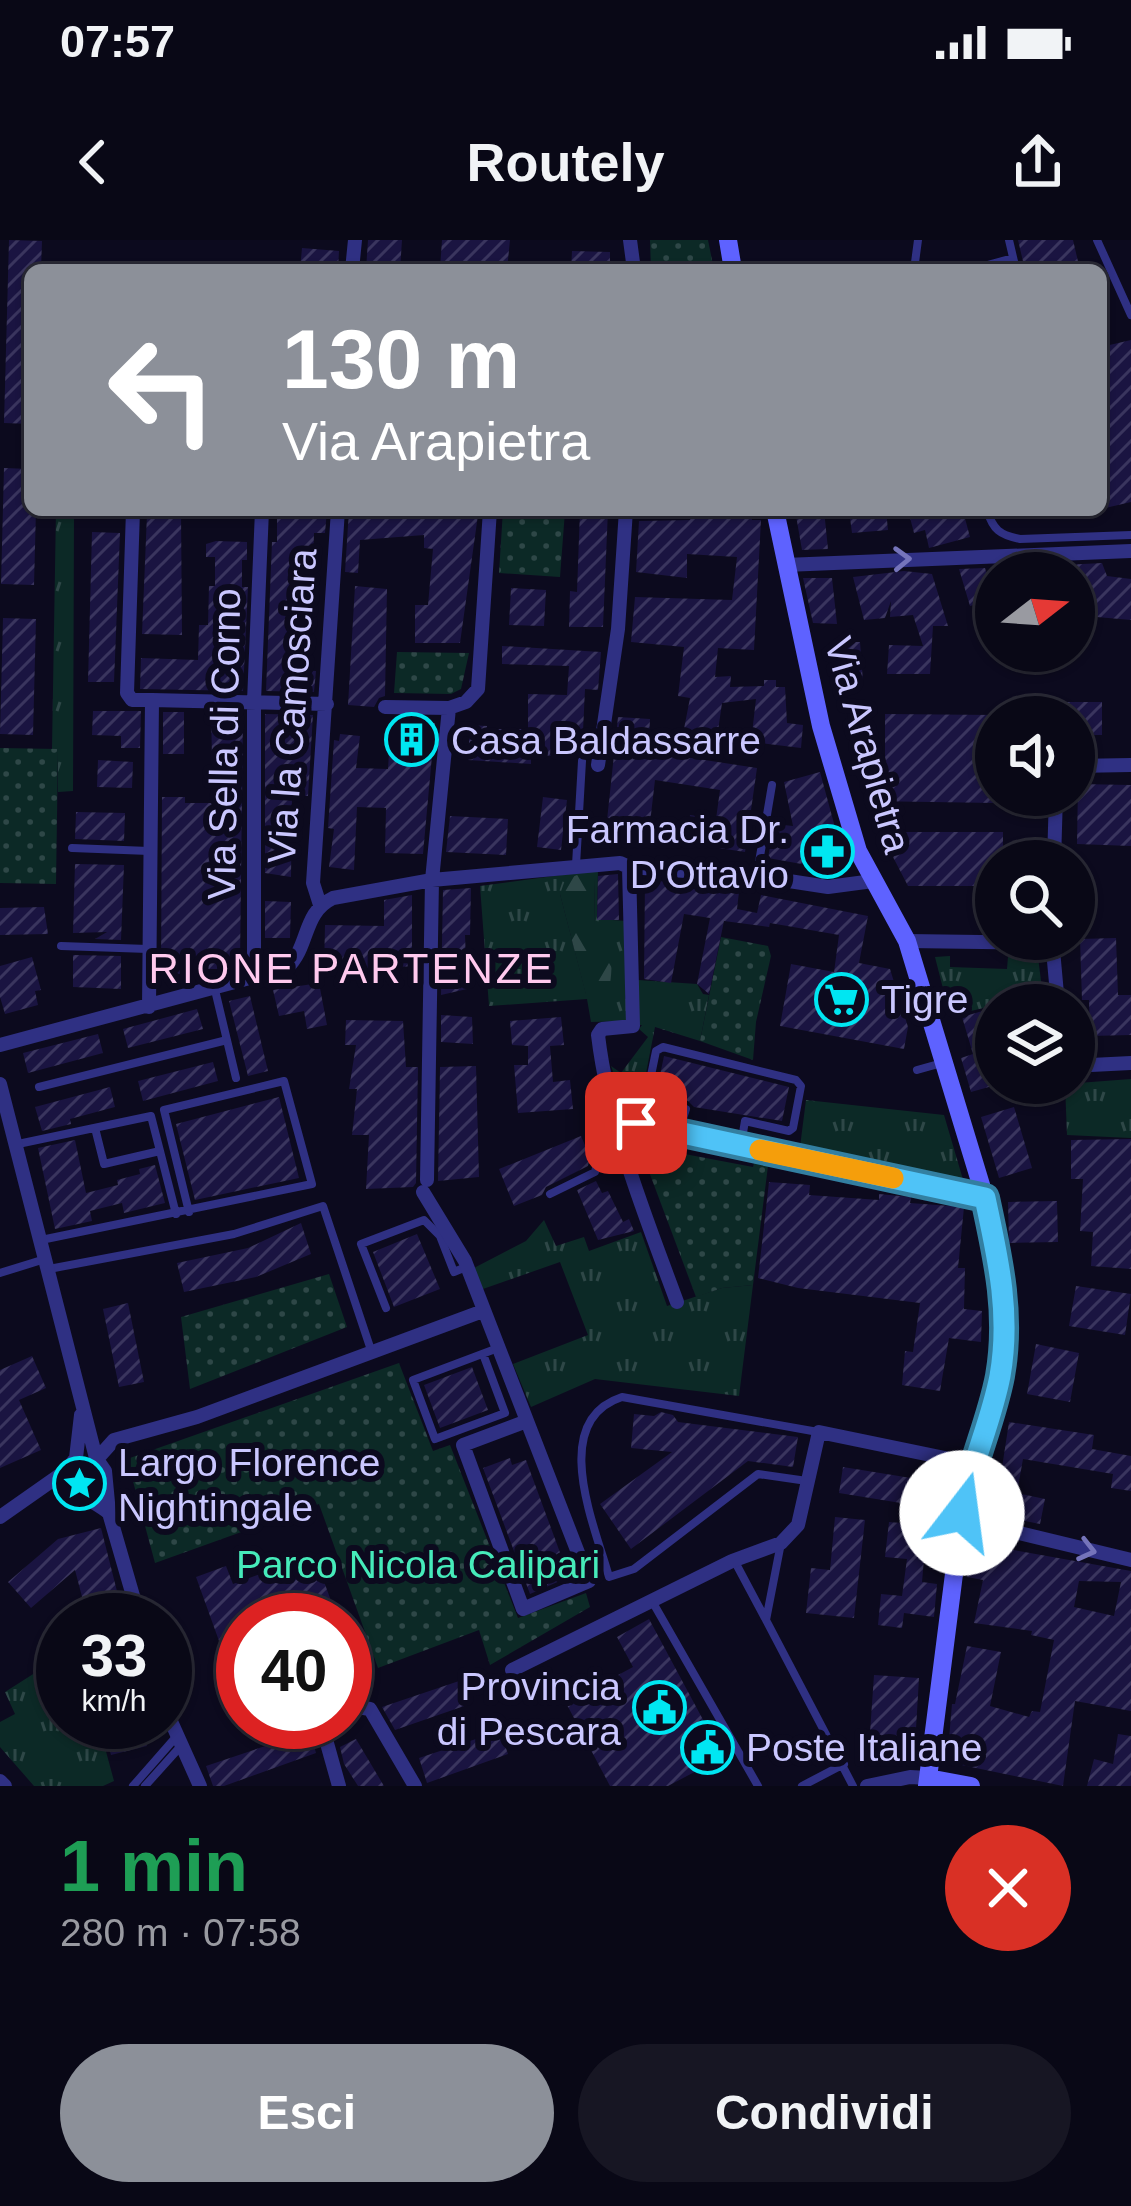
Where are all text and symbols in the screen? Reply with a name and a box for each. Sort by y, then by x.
text: 07:57 [60,16,175,67]
icon: back [60,129,126,195]
icon: share [1005,129,1071,195]
text: Routely [466,132,665,192]
icon: left [84,312,240,468]
text: 130 m [282,312,520,406]
text: Via Arapietra [282,411,590,471]
street label: Via la Camosciara [260,547,324,865]
one-way arrow [893,547,912,573]
north arrow [975,552,1095,672]
map controls [975,552,1095,1104]
street label: Via Sella di Corno [200,588,248,900]
street label: Via Arapietra [817,632,919,858]
button: sound [975,696,1095,816]
building icon: Casa Baldassarre [384,712,440,768]
place label: Casa Baldassarre [451,719,761,762]
place label: Farmacia Dr. D'Ottavio [566,808,789,896]
pharmacy icon: Farmacia Dr. D'Ottavio [800,823,856,879]
button: search [975,840,1095,960]
district label: RIONE PARTENZE [149,945,555,992]
supermarket icon: Tigre [814,971,870,1027]
place label: Tigre [881,978,968,1021]
button: layers [975,984,1095,1104]
pin [585,1072,687,1174]
icon: arrive [603,1090,669,1156]
place label: Largo Florence Nightingale [118,1441,380,1529]
position arrow [899,1450,1025,1576]
place icon: Largo Florence Nightingale [51,1456,107,1512]
one-way arrow [1076,1536,1096,1561]
park label: Parco Nicola Calipari [236,1543,600,1586]
speed limit sign: 40 [216,1593,372,1749]
text: 33 [81,1622,147,1689]
place label: Provincia di Pescara [437,1665,621,1753]
public building icon: Provincia di Pescara [632,1680,688,1736]
text: km/h [81,1684,147,1717]
public building icon: Poste Italiane [679,1719,735,1775]
place label: Poste Italiane [746,1726,982,1769]
button: close [945,1825,1071,1951]
text: 1 min [60,1826,248,1906]
text: 280 m · 07:58 [60,1911,301,1954]
button: Esci [60,2044,554,2182]
button: Condividi [578,2044,1071,2182]

